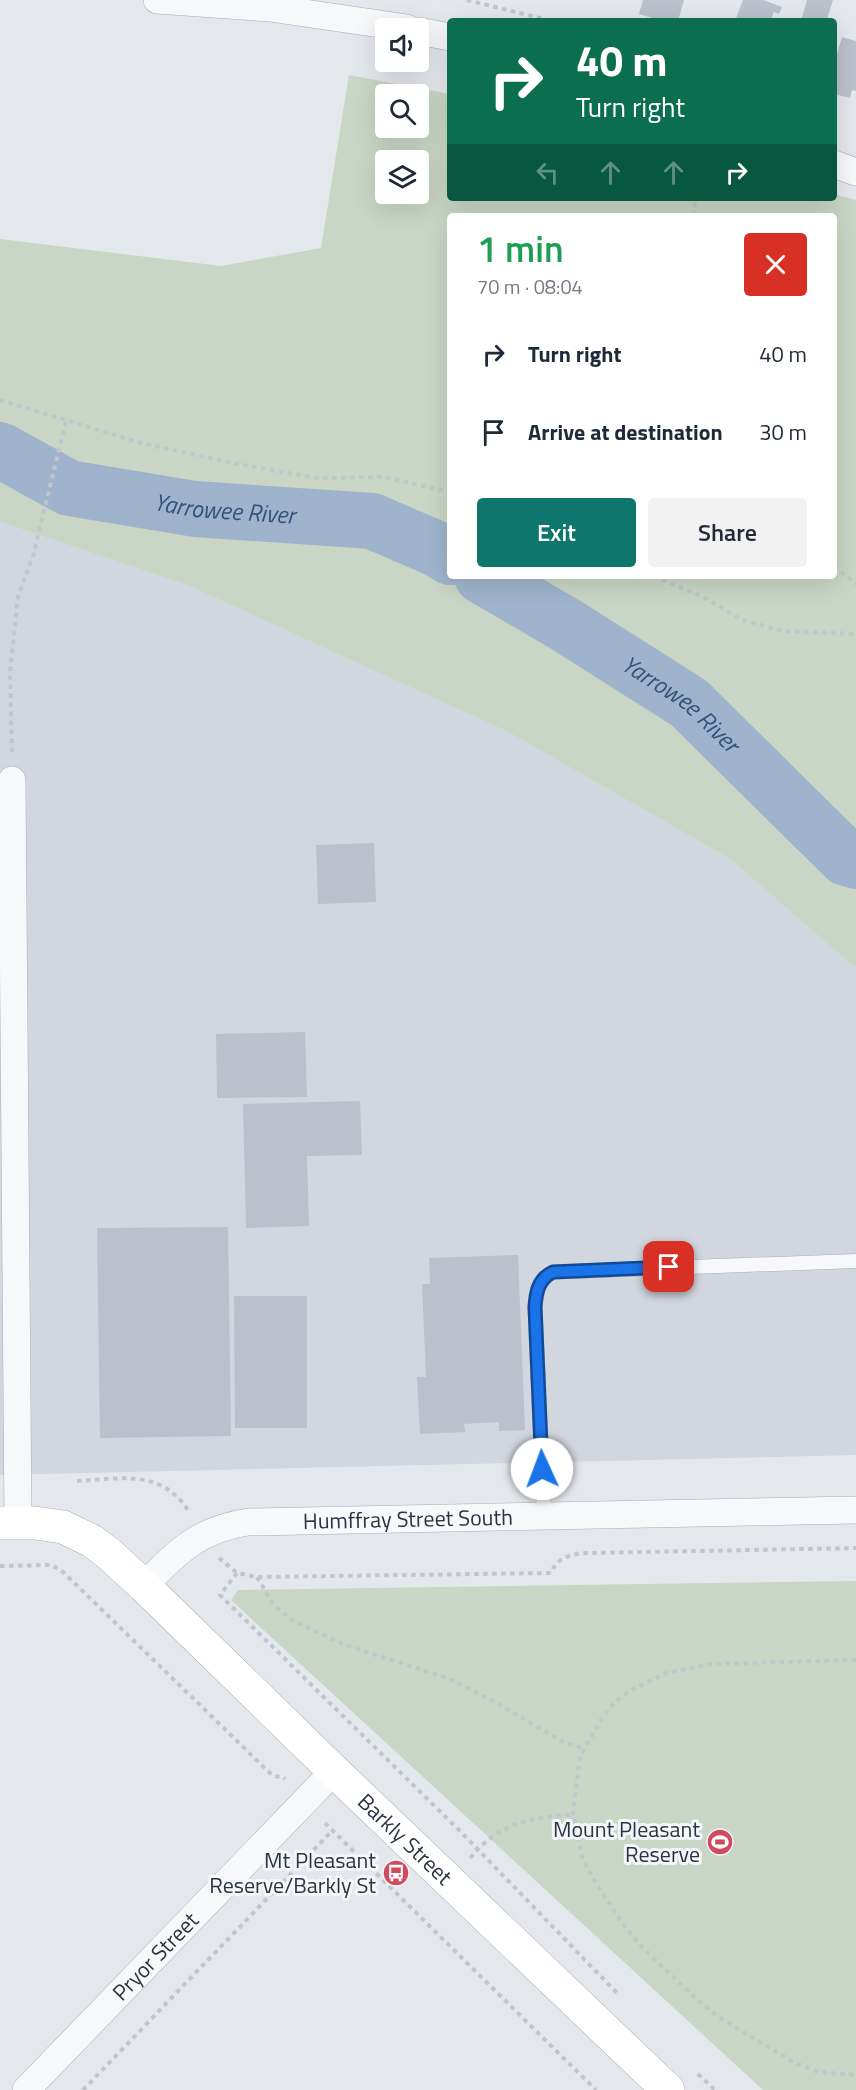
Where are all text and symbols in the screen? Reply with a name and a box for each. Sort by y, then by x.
map controls [375,18,429,204]
button: sound [375,18,429,72]
text: 40 m [576,28,668,92]
icon: right [477,42,555,120]
button: search [375,84,429,138]
text: Turn right [576,86,685,127]
button: layers [375,150,429,204]
icon: left [531,156,564,189]
icon: ahead [594,156,627,189]
icon: ahead [657,156,690,189]
icon: right [720,156,753,189]
text: 1 min [477,221,564,276]
button: close [744,233,807,296]
text: 70 m · 08:04 [477,271,583,302]
text: Turn right [528,337,622,371]
text: 40 m [759,337,807,371]
icon: right [477,338,510,371]
text: Arrive at destination [528,415,723,449]
text: 30 m [759,415,807,449]
icon: arrive [477,416,510,449]
water label: Yarrowee River [152,483,300,533]
button: Exit [477,498,636,567]
button: Share [648,498,807,567]
water label: Yarrowee River [615,646,751,763]
pin [643,1241,694,1292]
icon: arrive [652,1250,685,1283]
position arrow [510,1437,574,1501]
street label: Humffray Street South [303,1500,513,1538]
street label: Barkly Street [350,1785,461,1893]
place label: Mount Pleasant Reserve [553,1812,700,1871]
sports icon: Mount Pleasant Reserve [705,1827,735,1857]
place label: Mt Pleasant Reserve/Barkly St [209,1843,376,1902]
bus stop icon: Mt Pleasant Reserve/Barkly St [381,1858,411,1888]
street label: Pryor Street [104,1904,207,2008]

